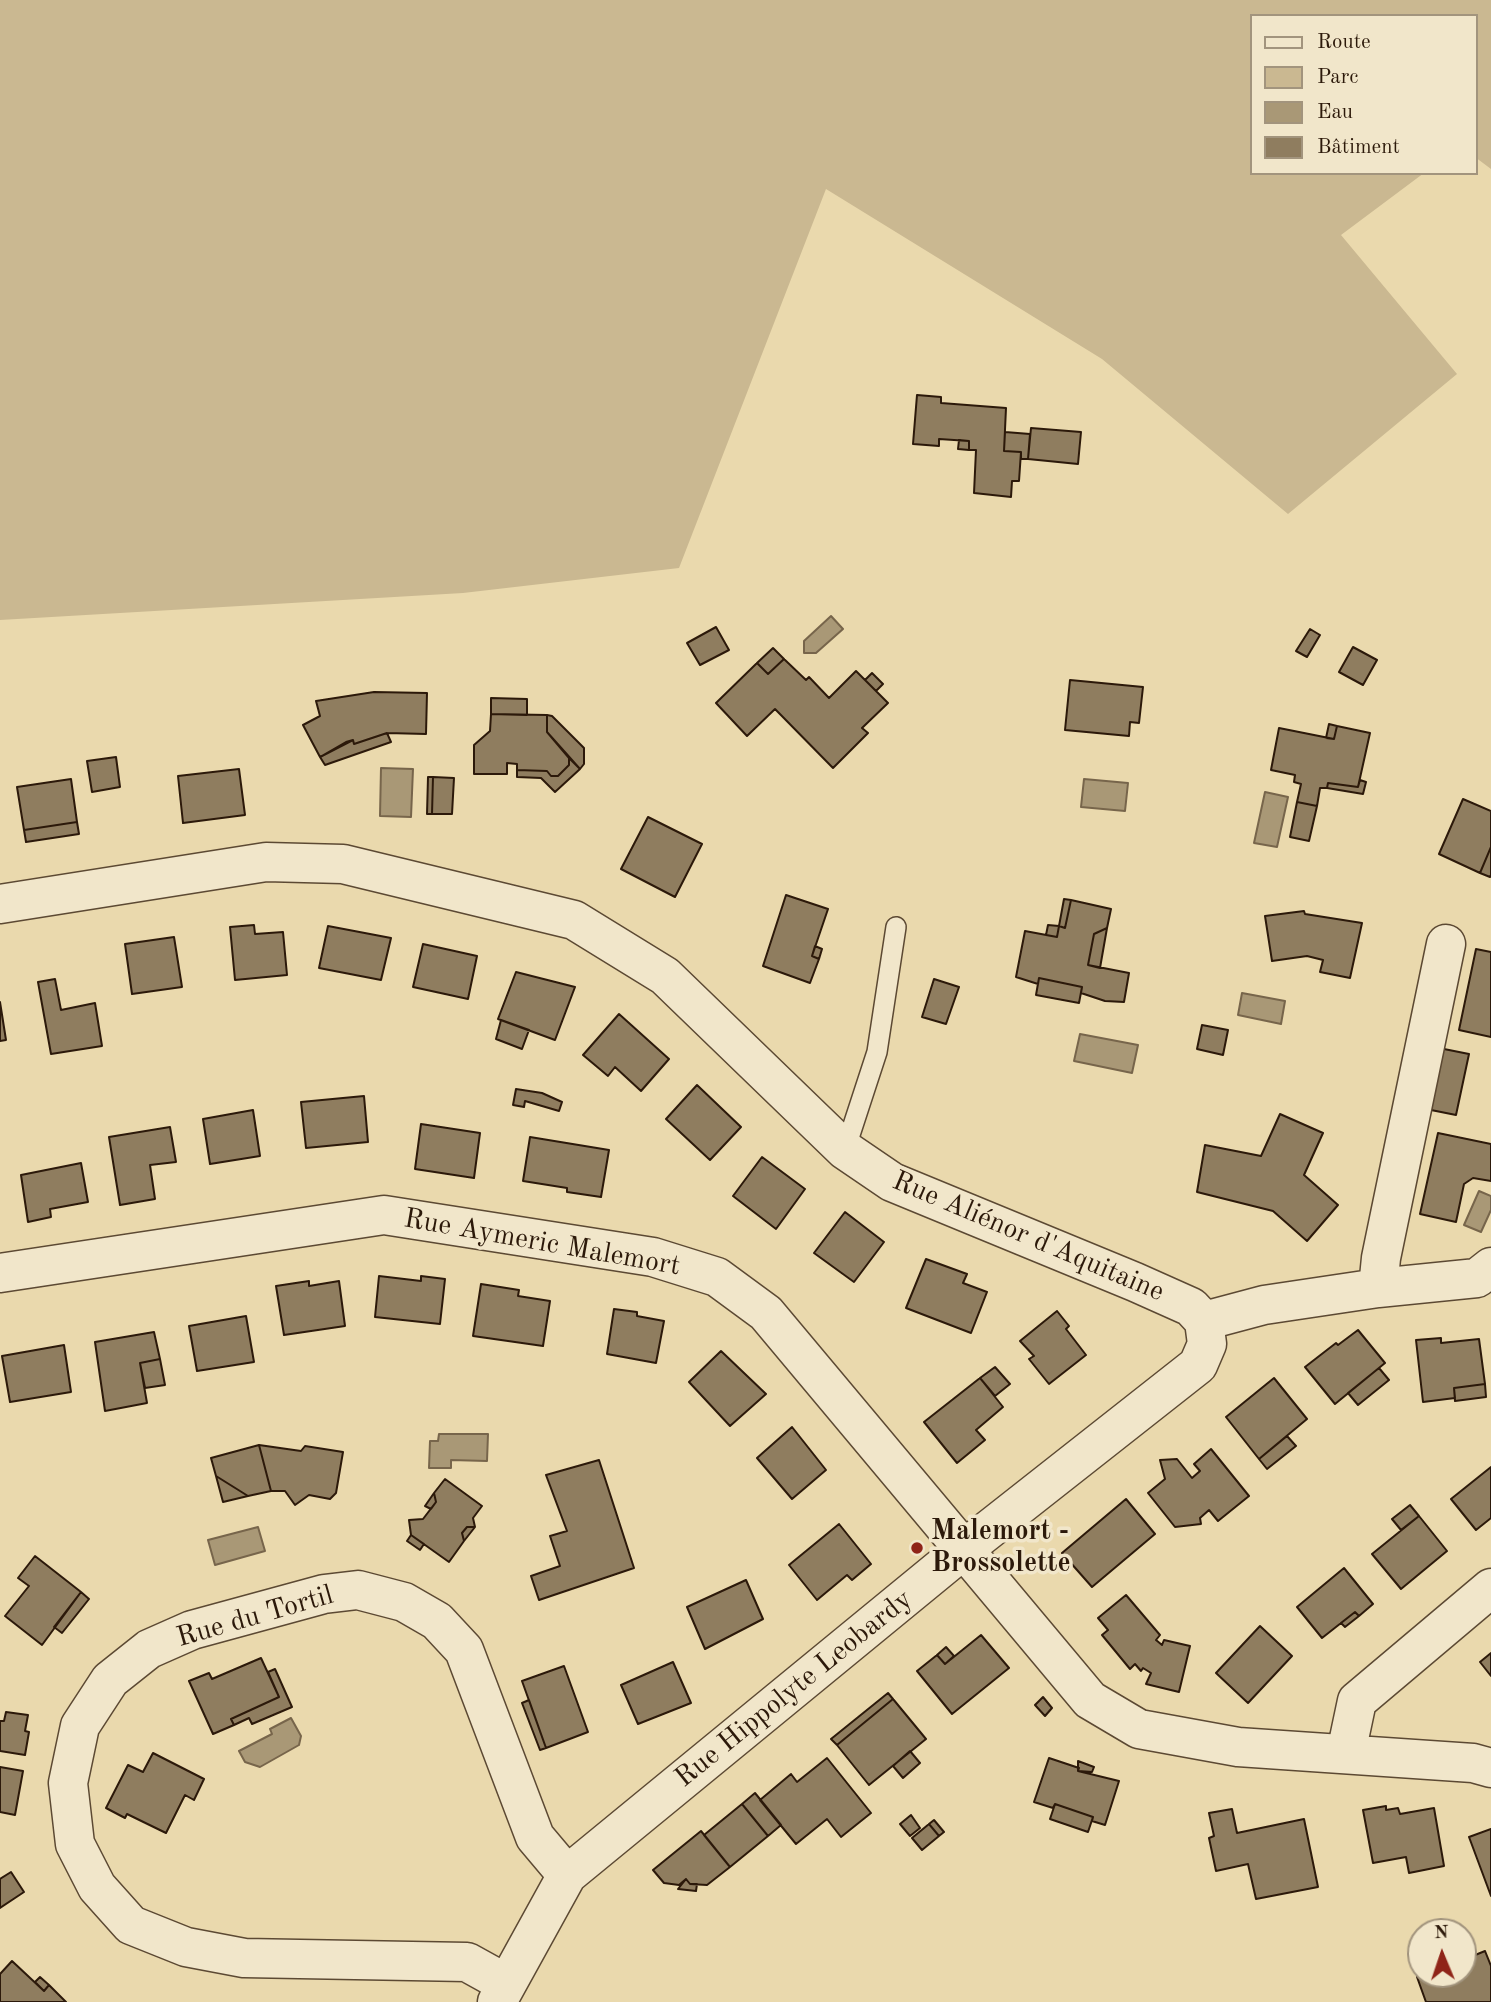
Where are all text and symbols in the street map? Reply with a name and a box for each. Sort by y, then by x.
legend [1250,14,1477,175]
text: Route [1317,32,1371,53]
text: Parc [1317,67,1359,88]
text: Eau [1317,102,1353,123]
text: Bâtiment [1317,137,1400,158]
street label: Rue Aliénor d'Aquitaine [887,1165,1169,1309]
street label: Rue Aymeric Malemort [401,1202,683,1284]
place label: Malemort - Brossolette [931,1515,1071,1581]
marker: Malemort - Brossolette [909,1540,925,1556]
street label: Rue du Tortil [173,1579,337,1655]
street label: Rue Hippolyte Leobardy [668,1583,920,1795]
north arrow [1407,1918,1477,1988]
text: N [1434,1924,1449,1943]

